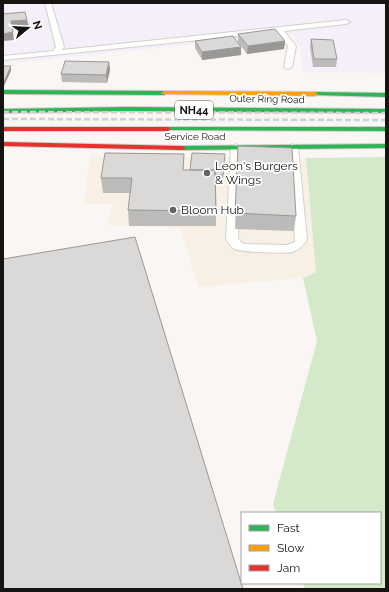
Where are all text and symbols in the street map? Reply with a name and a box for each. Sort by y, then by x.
north arrow [8,8,48,48]
text: N [30,19,45,31]
street label: Outer Ring Road [229,93,305,105]
road number: NH44 [175,101,213,119]
street label: Service Road [165,131,225,142]
place label: Leon's Burgers & Wings [215,159,298,187]
marker: Leon's Burgers & Wings [202,168,212,178]
place label: Bloom Hub [181,203,244,217]
marker: Bloom Hub [168,205,178,215]
legend [241,512,381,584]
text: Fast [277,521,300,535]
text: Slow [277,541,304,555]
text: Jam [277,561,300,575]

